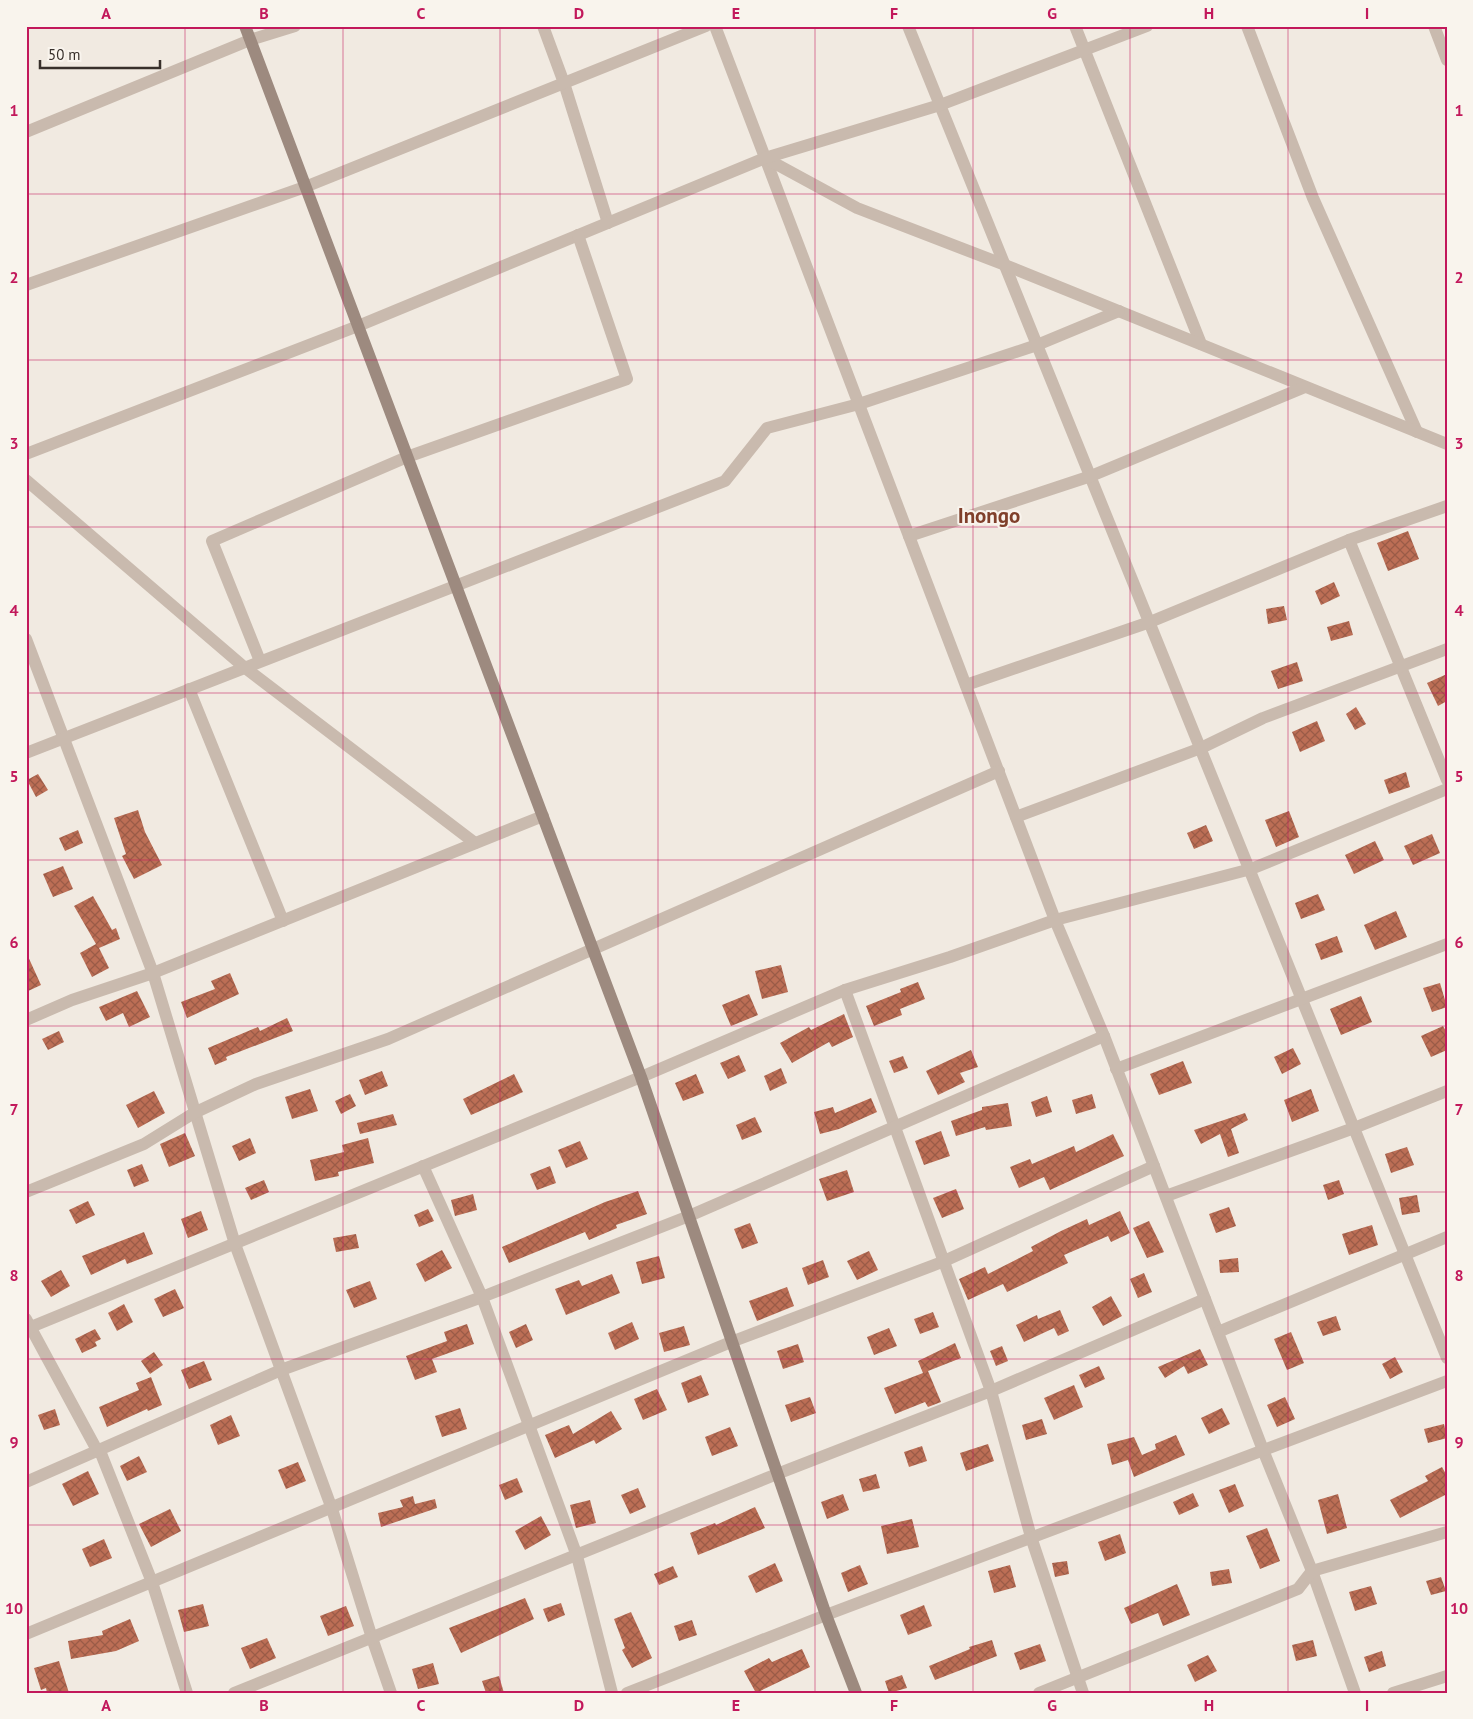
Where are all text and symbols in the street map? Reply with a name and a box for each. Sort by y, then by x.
text: A [101,3,111,23]
text: B [259,3,269,23]
text: C [417,3,426,23]
text: D [574,3,584,23]
text: E [732,3,740,23]
text: F [890,3,898,23]
text: G [1047,3,1057,23]
text: H [1204,3,1214,23]
text: I [1365,3,1369,23]
scale bar [40,38,160,70]
text: 50 m [48,45,81,64]
text: 1 [9,100,19,120]
text: 1 [1454,100,1464,120]
text: 2 [9,267,19,287]
text: 2 [1454,267,1464,287]
text: 3 [9,433,19,453]
text: 3 [1454,433,1464,453]
district label: Inongo [958,502,1020,529]
text: 4 [9,600,19,620]
text: 4 [1454,600,1464,620]
text: 5 [9,766,19,786]
text: 5 [1454,766,1464,786]
text: 6 [9,932,19,952]
text: 6 [1454,932,1464,952]
text: 7 [9,1099,19,1119]
text: 7 [1454,1099,1464,1119]
text: 8 [9,1265,19,1285]
text: 8 [1454,1265,1464,1285]
text: 9 [9,1432,19,1452]
text: 9 [1454,1432,1464,1452]
text: 10 [5,1598,23,1618]
text: 10 [1450,1598,1468,1618]
text: A [101,1695,111,1715]
text: B [259,1695,269,1715]
text: C [417,1695,426,1715]
text: D [574,1695,584,1715]
text: E [732,1695,740,1715]
text: F [890,1695,898,1715]
text: G [1047,1695,1057,1715]
text: H [1204,1695,1214,1715]
text: I [1365,1695,1369,1715]

